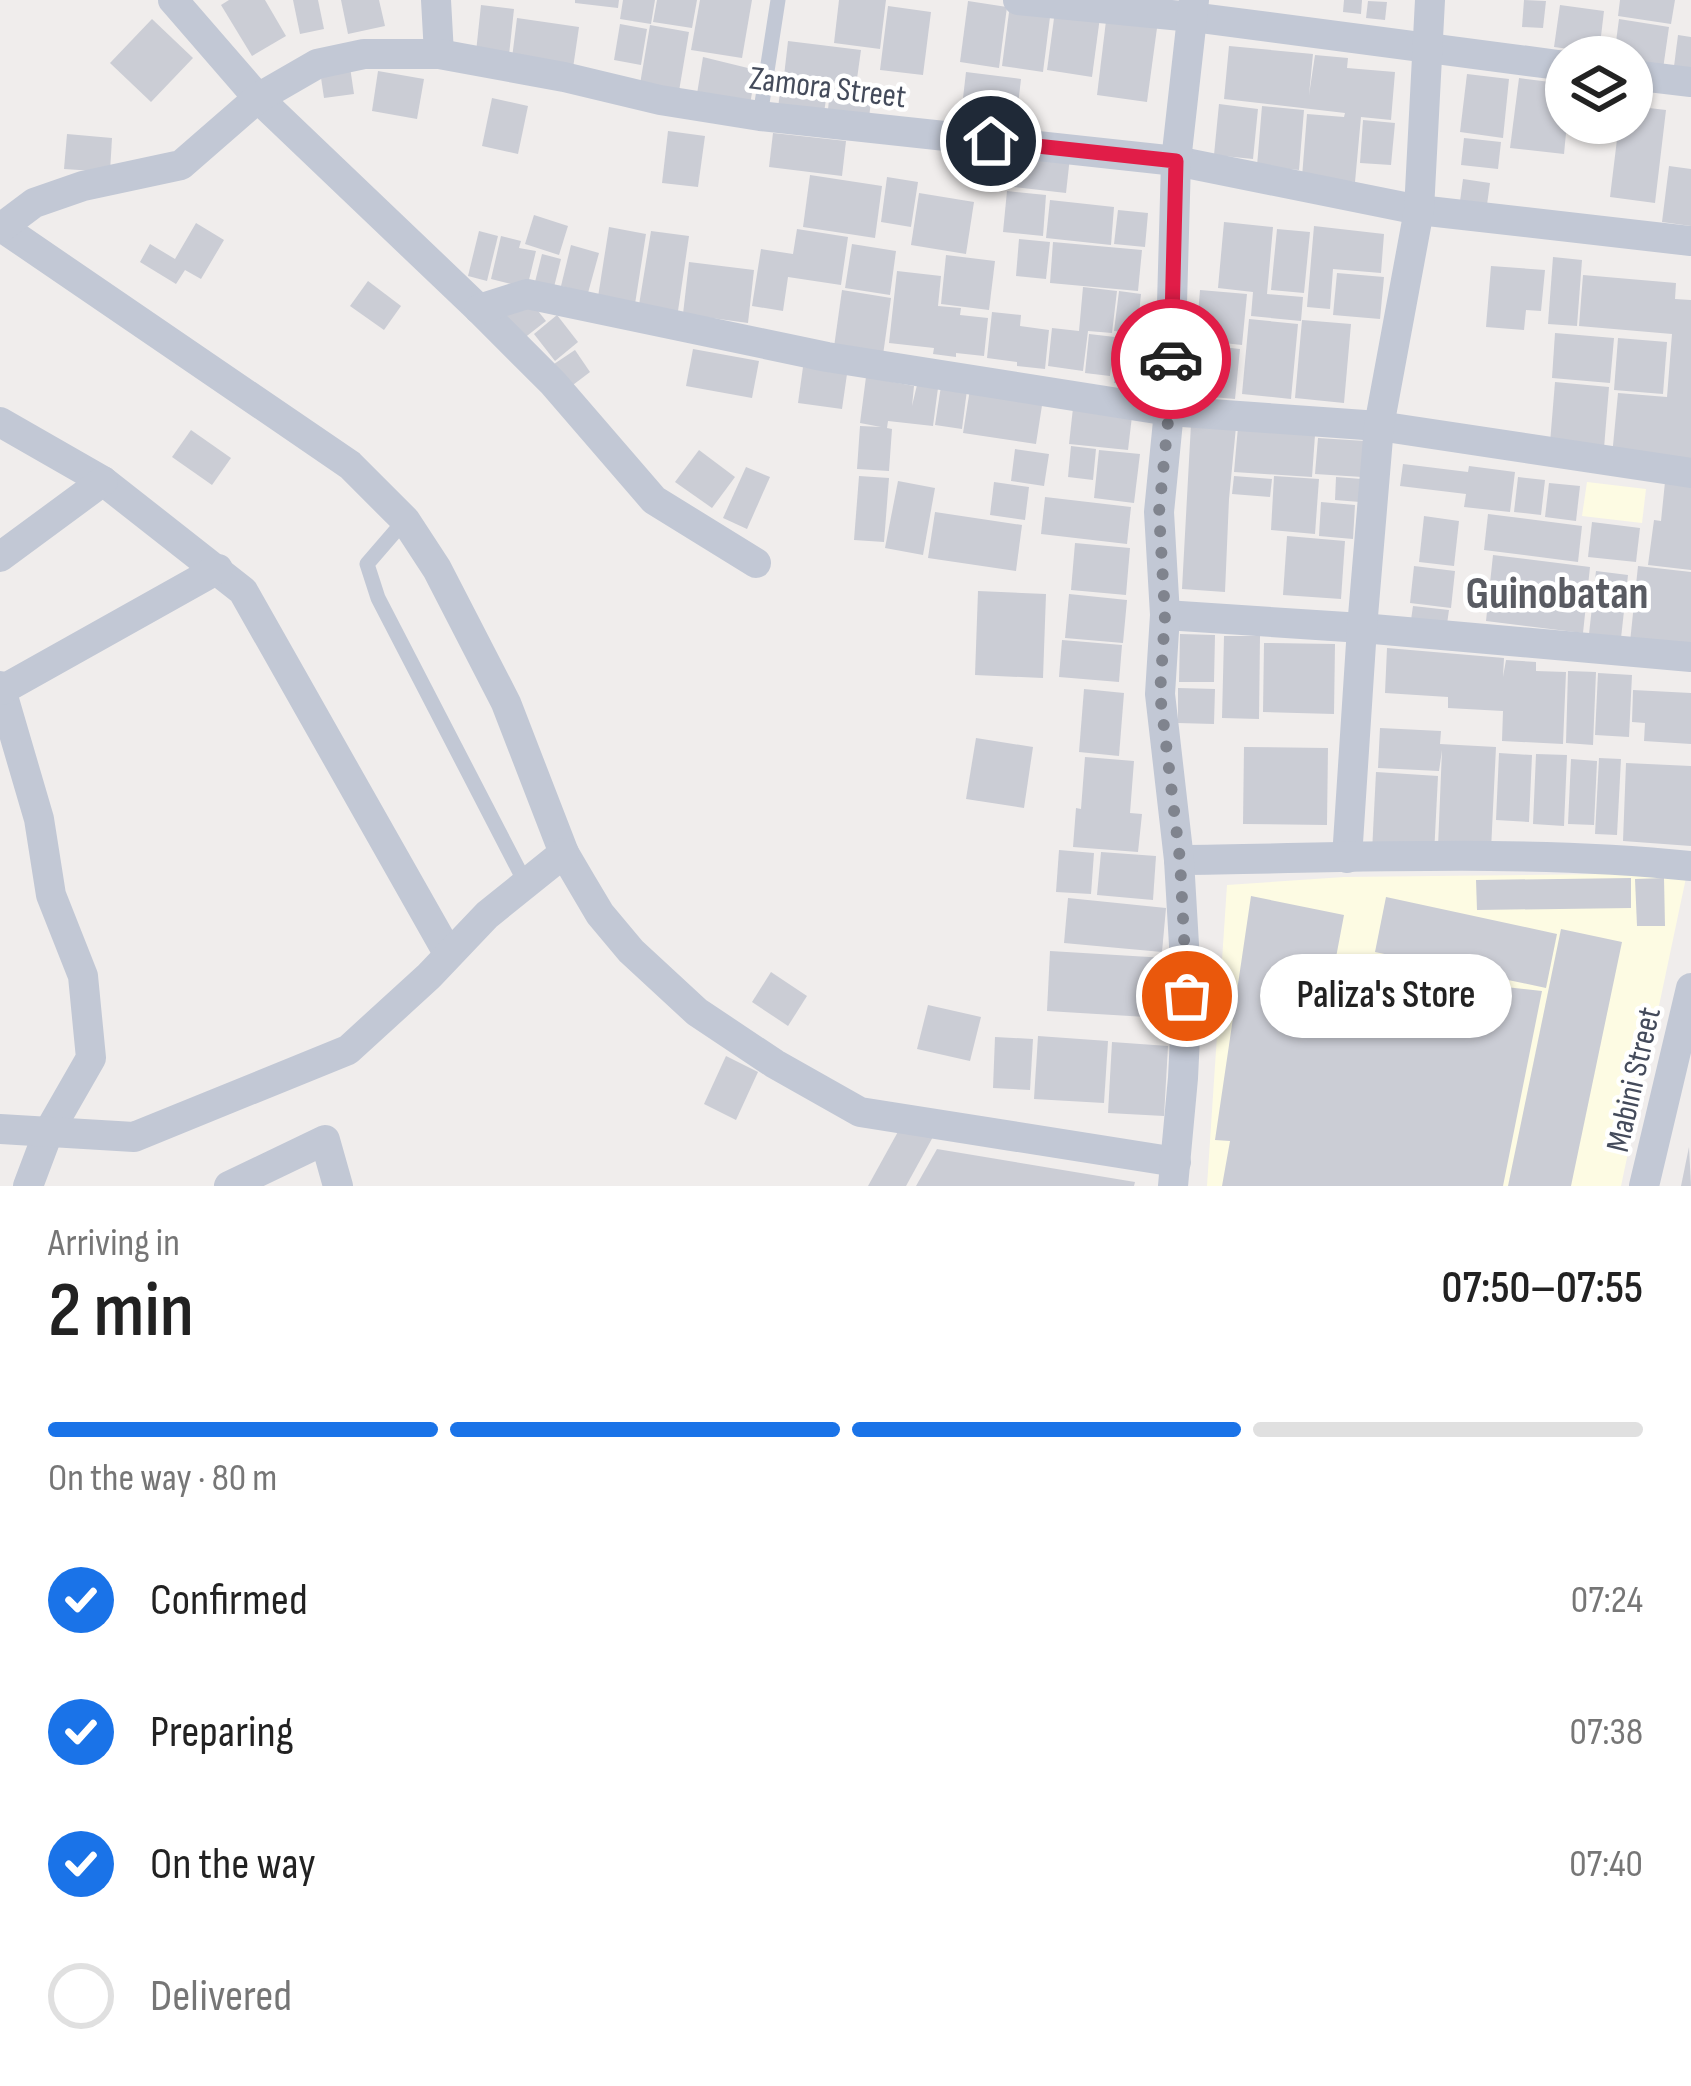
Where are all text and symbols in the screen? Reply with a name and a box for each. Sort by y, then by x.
map controls [1545,36,1653,144]
button: layers [1545,36,1653,144]
street label: Zamora Street [747,59,908,117]
pin [940,90,1042,192]
icon: home [958,108,1024,174]
courier [1111,299,1231,419]
icon: car [1138,326,1204,392]
district label: Guinobatan [1465,567,1649,622]
pin [1136,945,1238,1047]
callout: Paliza's Store [1259,954,1511,1038]
icon: bag [1154,963,1220,1029]
text: Paliza's Store [1296,972,1476,1019]
street label: Mabini Street [1598,1003,1670,1156]
text: Arriving in [48,1220,180,1267]
text: 07:50–07:55 [1442,1261,1643,1316]
text: 2 min [48,1265,194,1358]
text: On the way · 80 m [48,1455,277,1502]
icon: check [48,1567,114,1633]
text: Confirmed [150,1573,308,1628]
text: 07:24 [1571,1577,1643,1624]
icon: check [48,1699,114,1765]
text: Preparing [150,1705,294,1760]
text: 07:38 [1570,1709,1643,1756]
icon: check [48,1831,114,1897]
text: On the way [150,1837,316,1892]
text: 07:40 [1569,1841,1643,1888]
text: Delivered [150,1969,292,2024]

